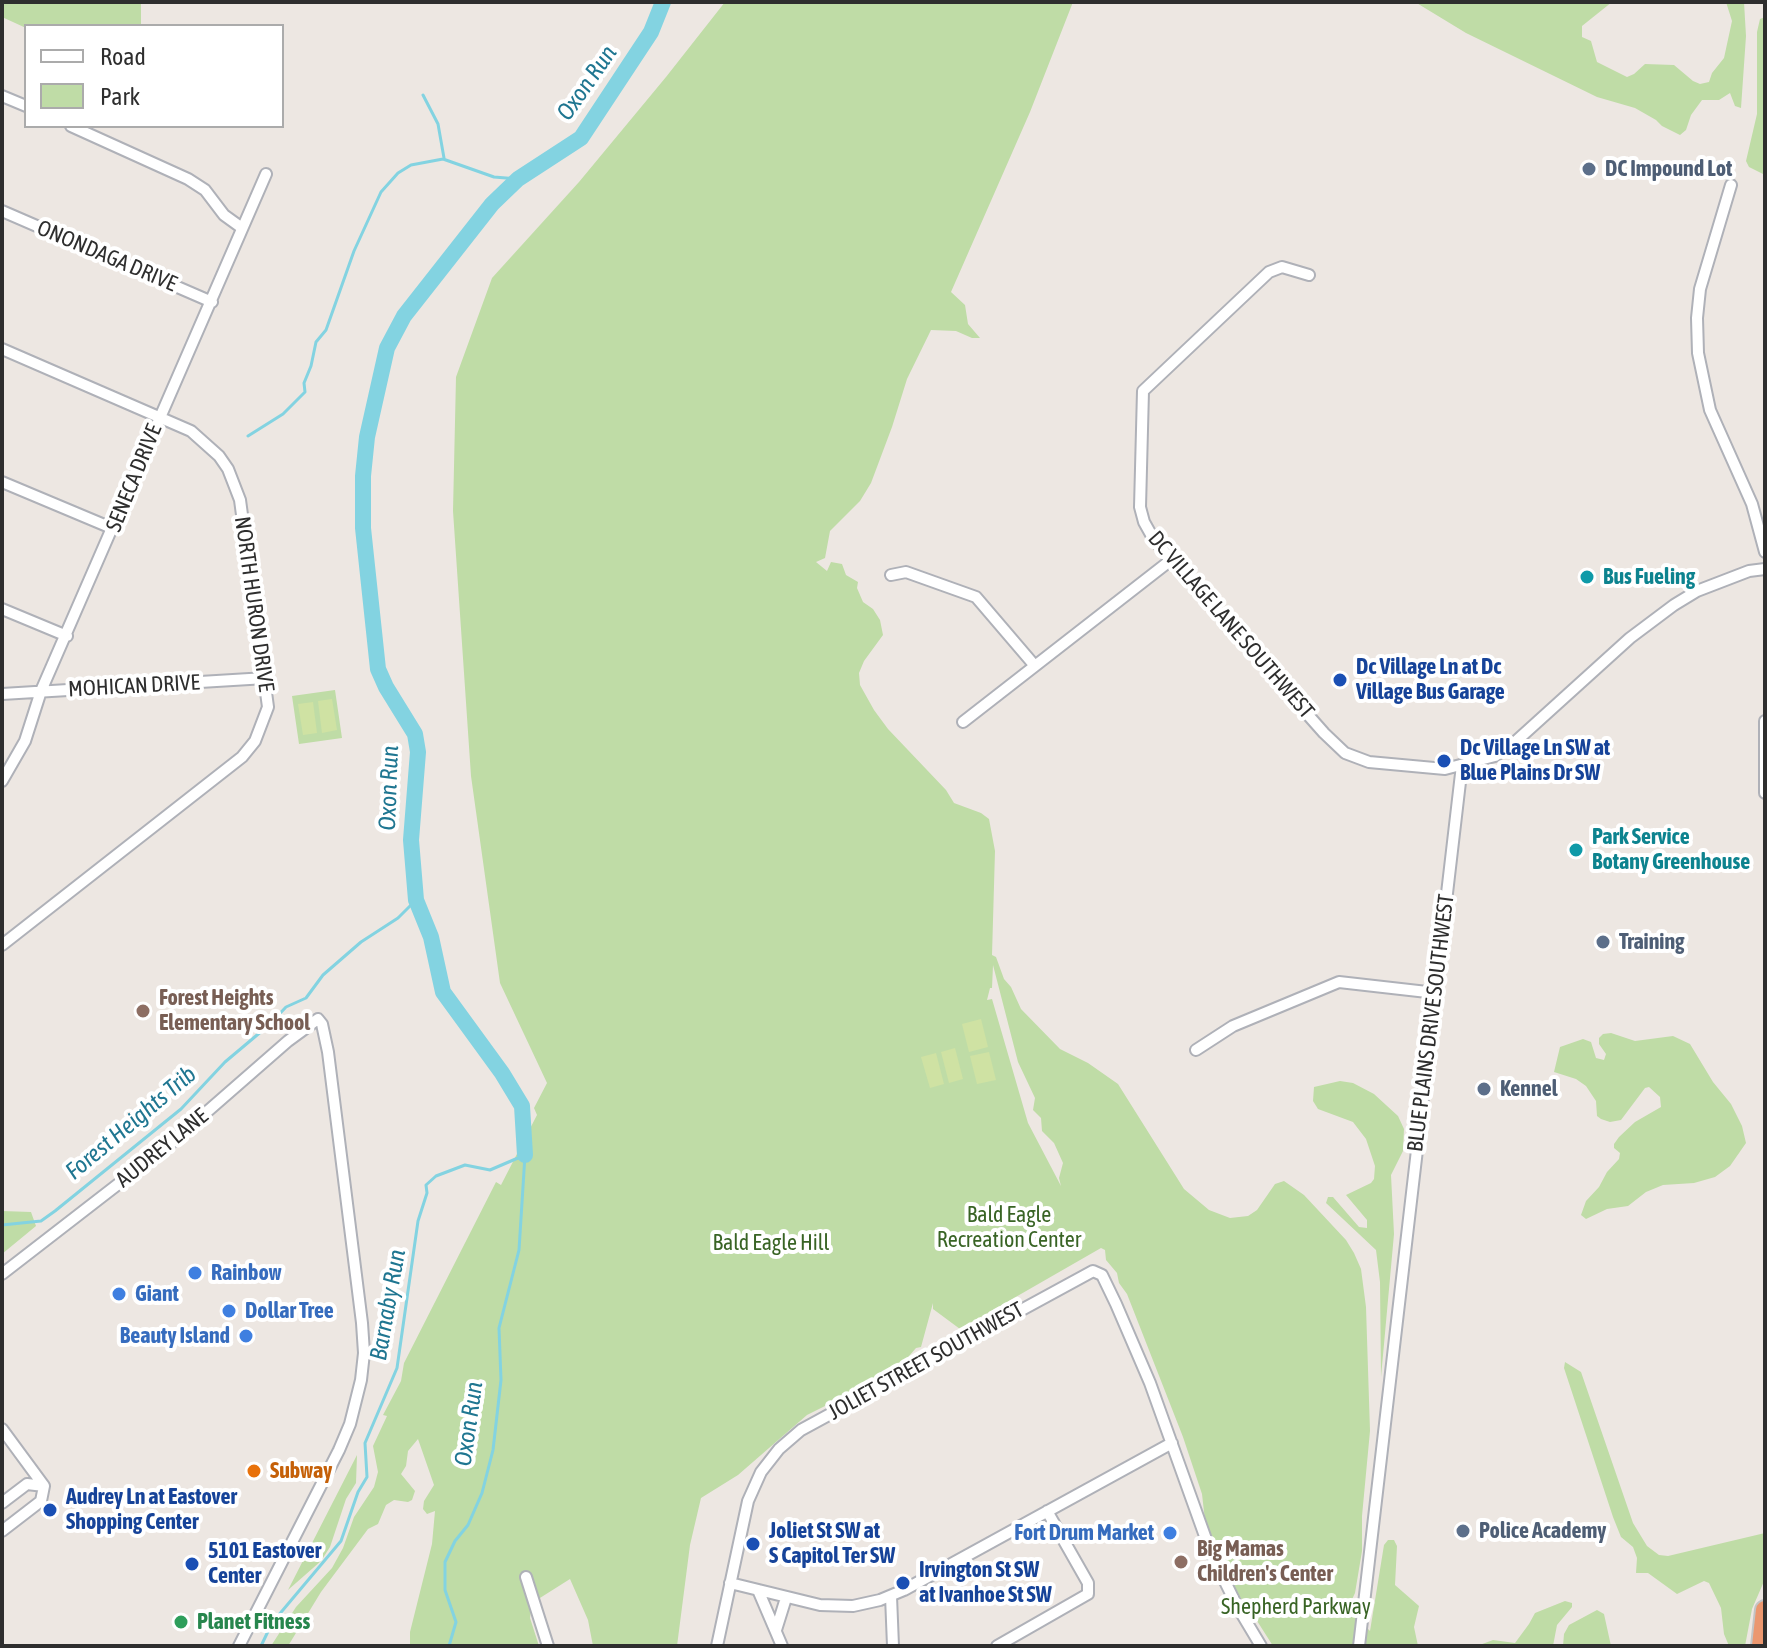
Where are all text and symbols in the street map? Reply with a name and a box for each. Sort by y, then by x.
legend [24,24,284,128]
water label: Oxon Run [551,40,623,126]
text: Road [100,43,146,70]
text: Park [100,83,140,110]
place label: DC Impound Lot [1605,156,1732,182]
marker: DC Impound Lot [1580,160,1598,178]
street label: ONONDAGA DRIVE [33,215,181,297]
street label: SENECA DRIVE [100,420,168,536]
street label: NORTH HURON DRIVE [229,515,279,693]
street label: DC VILLAGE LANE SOUTHWEST [1142,526,1320,724]
place label: Bus Fueling [1603,564,1695,590]
marker: Bus Fueling [1578,568,1596,586]
place label: Dc Village Ln at Dc Village Bus Garage [1356,654,1505,706]
street label: MOHICAN DRIVE [68,669,200,703]
marker: Dc Village Ln at Dc Village Bus Garage [1331,671,1349,689]
place label: Dc Village Ln SW at Blue Plains Dr SW [1460,735,1610,786]
water label: Oxon Run [373,745,405,831]
marker: Dc Village Ln SW at Blue Plains Dr SW [1435,752,1453,770]
place label: Park Service Botany Greenhouse [1592,824,1750,876]
marker: Park Service Botany Greenhouse [1567,841,1585,859]
street label: BLUE PLAINS DRIVE SOUTHWEST [1402,893,1460,1153]
place label: Training [1619,929,1685,955]
marker: Training [1594,933,1612,951]
place label: Forest Heights Elementary School [159,985,310,1036]
marker: Forest Heights Elementary School [134,1002,152,1020]
water label: Forest Heights Trib [60,1060,202,1186]
place label: Kennel [1500,1076,1557,1102]
marker: Kennel [1475,1080,1493,1098]
street label: AUDREY LANE [111,1103,213,1193]
park label: Bald Eagle Recreation Center [937,1202,1081,1254]
park label: Bald Eagle Hill [713,1230,829,1256]
water label: Barnaby Run [364,1247,412,1363]
place label: Rainbow [211,1260,282,1286]
marker: Rainbow [186,1264,204,1282]
place label: Giant [135,1281,179,1307]
marker: Giant [110,1285,128,1303]
street label: JOLIET STREET SOUTHWEST [824,1296,1028,1426]
place label: Dollar Tree [245,1298,334,1324]
marker: Dollar Tree [220,1302,238,1320]
place label: Beauty Island [120,1323,230,1349]
marker: Beauty Island [237,1327,255,1345]
water label: Oxon Run [449,1380,489,1468]
place label: Subway [270,1458,332,1484]
marker: Subway [245,1462,263,1480]
place label: Audrey Ln at Eastover Shopping Center [66,1484,237,1536]
marker: Audrey Ln at Eastover Shopping Center [41,1501,59,1519]
place label: Joliet St SW at S Capitol Ter SW [769,1518,895,1570]
place label: Police Academy [1479,1518,1606,1544]
place label: Fort Drum Market [1014,1520,1154,1546]
marker: Police Academy [1454,1522,1472,1540]
marker: Fort Drum Market [1161,1524,1179,1542]
marker: Joliet St SW at S Capitol Ter SW [744,1535,762,1553]
place label: Big Mamas Children's Center [1197,1536,1333,1588]
place label: 5101 Eastover Center [208,1538,321,1590]
marker: Big Mamas Children's Center [1172,1553,1190,1571]
marker: 5101 Eastover Center [183,1555,201,1573]
place label: Irvington St SW at Ivanhoe St SW [919,1557,1052,1608]
marker: Irvington St SW at Ivanhoe St SW [894,1574,912,1592]
park label: Shepherd Parkway [1221,1594,1371,1620]
place label: Planet Fitness [197,1609,310,1635]
marker: Planet Fitness [172,1613,190,1631]

